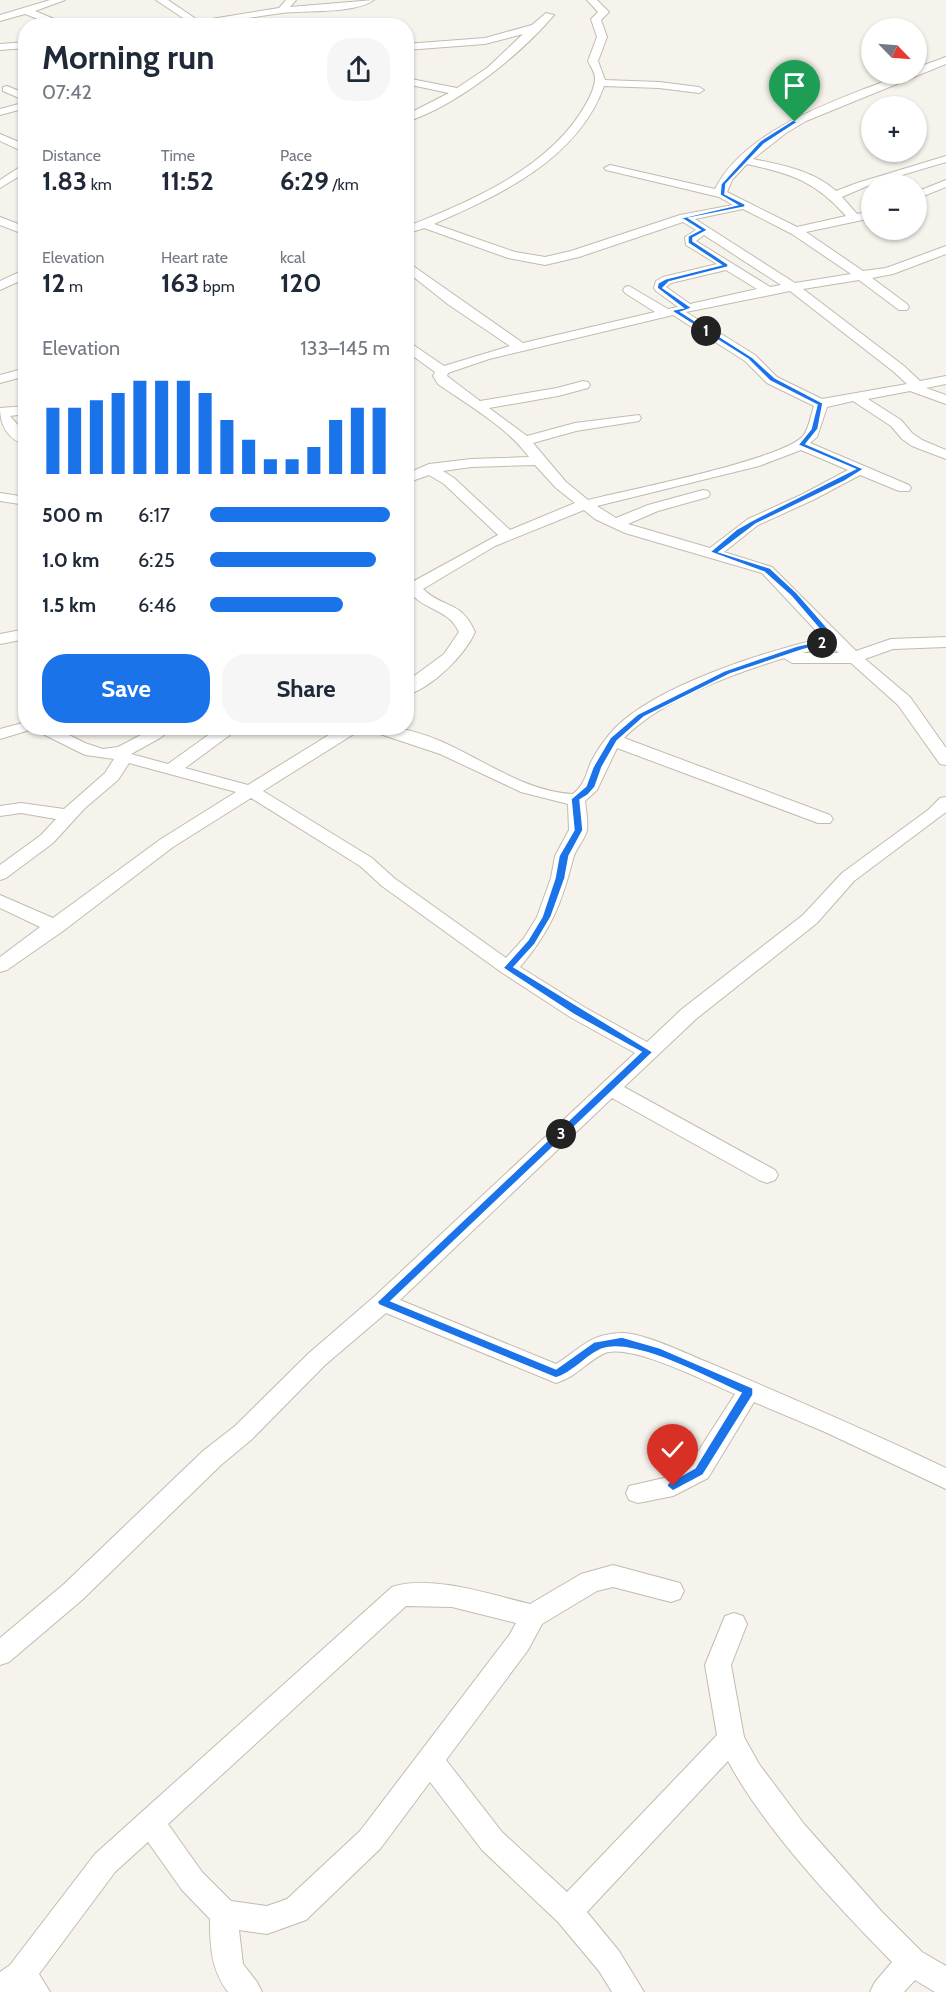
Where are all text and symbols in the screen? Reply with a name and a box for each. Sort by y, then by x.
north arrow [861,18,927,84]
map controls [861,18,927,240]
text: Morning run [42,37,214,77]
button: share [327,38,390,101]
pin [769,60,820,122]
icon: arrive [778,69,811,102]
text: 07:42 [42,80,92,104]
button: + [861,96,927,162]
text: Distance [42,146,101,165]
text: Time [161,146,195,165]
text: Pace [280,146,312,165]
text: 1.83 [42,165,87,197]
text: 11:52 [161,165,214,197]
text: 6:29 [280,165,329,197]
button: − [861,174,927,240]
text: km [87,175,112,194]
text: /km [329,175,359,194]
text: Elevation [42,248,105,267]
text: Heart rate [161,248,228,267]
text: kcal [280,248,306,267]
text: 12 [42,267,65,299]
text: 163 [161,267,199,299]
text: 120 [280,267,322,299]
text: m [65,277,83,296]
text: bpm [199,277,235,296]
pin: 1 [691,316,721,346]
text: 1 [703,321,709,340]
text: Elevation [42,336,120,360]
text: 133–145 m [300,336,390,360]
text: 500 m [42,503,103,527]
text: 6:17 [138,503,170,527]
text: 1.0 km [42,548,99,572]
text: 6:25 [138,548,175,572]
text: 1.5 km [42,593,96,617]
text: 6:46 [138,593,176,617]
pin: 2 [807,628,837,658]
text: 2 [818,633,826,652]
button: Save [42,654,210,723]
button: Share [222,654,390,723]
pin: 3 [546,1119,576,1149]
text: 3 [557,1124,565,1143]
pin [647,1424,698,1486]
icon: check [656,1433,689,1466]

